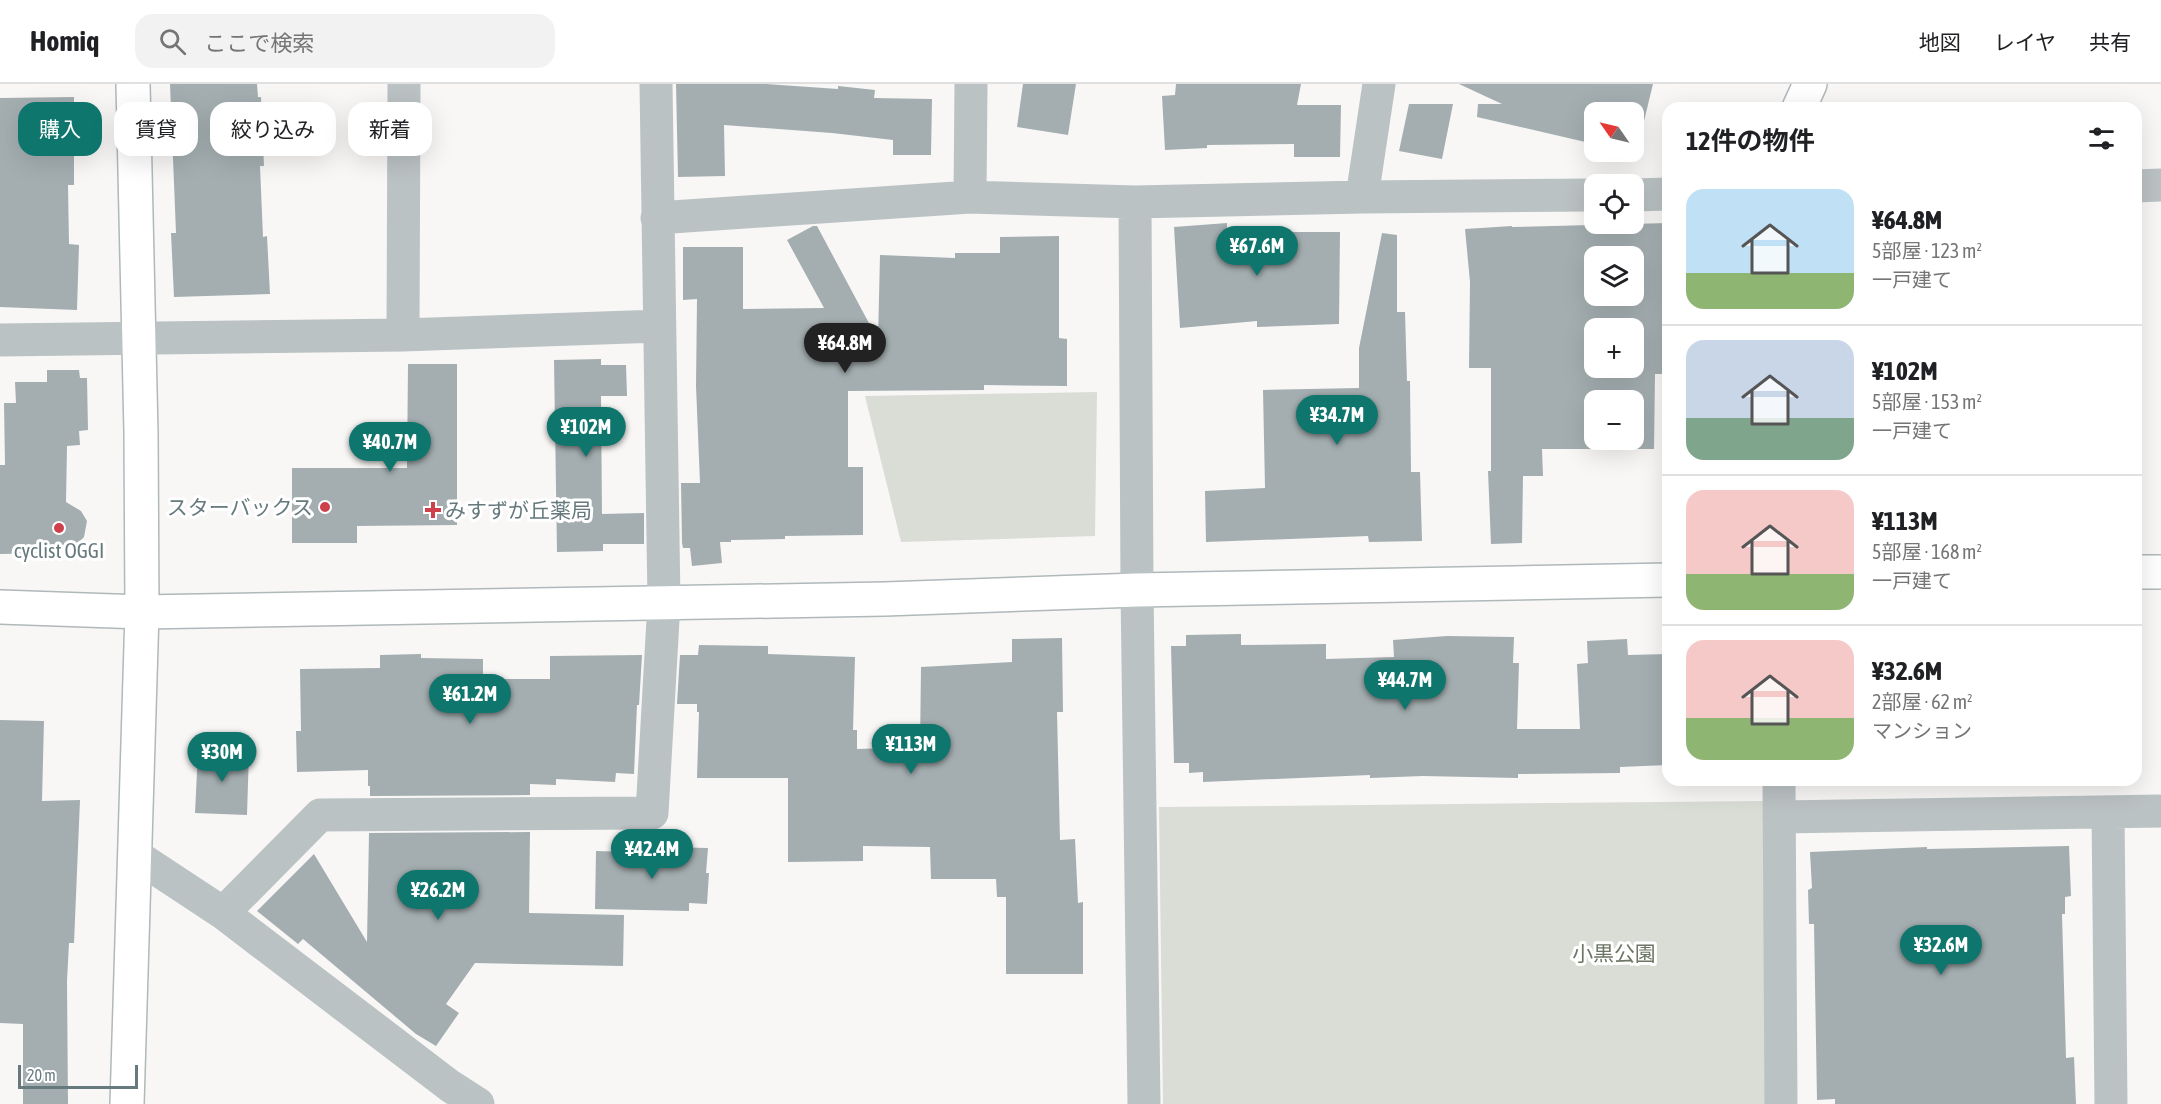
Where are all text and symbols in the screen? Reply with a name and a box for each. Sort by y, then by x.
search box [135,14,555,68]
text: Homiq [30,25,99,57]
icon: search [156,25,189,58]
text: ここで検索 [204,30,314,56]
text: 地図 [1919,30,1961,54]
text: レイヤ [1994,30,2056,54]
text: 共有 [2089,30,2131,54]
chip: 購入 [18,102,102,156]
chip: 賃貸 [114,102,198,156]
chip: 絞り込み [210,102,336,156]
chip: 新着 [348,102,432,156]
north arrow [1584,102,1644,162]
map controls [1584,102,1644,450]
icon: filters [2085,122,2118,155]
text: 12件の物件 [1686,126,1814,156]
button: locate [1584,174,1644,234]
text: ¥64.8M [1872,205,1942,235]
icon: home [1734,213,1806,285]
pin: ¥67.6M [1208,226,1306,277]
text: ¥67.6M [1230,234,1284,257]
text: 5部屋 · 123 m² [1872,239,1982,262]
button: layers [1584,246,1644,306]
text: 一戸建て [1872,268,1952,291]
button: + [1584,318,1644,378]
pin: ¥64.8M [796,323,894,374]
text: ¥64.8M [818,331,872,354]
text: ¥102M [1872,356,1938,386]
icon: home [1734,364,1806,436]
button: − [1584,390,1644,450]
text: 5部屋 · 153 m² [1872,390,1982,413]
pin: ¥34.7M [1288,395,1386,446]
text: ¥34.7M [1310,403,1364,426]
pin: ¥102M [544,407,628,458]
text: ¥102M [561,415,611,438]
text: 一戸建て [1872,419,1952,442]
pin: ¥40.7M [341,422,439,473]
text: ¥40.7M [363,430,417,453]
place label: スターバックス [167,495,313,519]
place label: みすずが丘薬局 [445,498,592,522]
marker: スターバックス [318,500,332,514]
marker: みすずが丘薬局 [426,503,440,517]
text: ¥113M [1872,506,1938,536]
icon: home [1734,514,1806,586]
marker: cyclist OGGI [52,521,66,535]
place label: cyclist OGGI [14,538,104,562]
text: 5部屋 · 168 m² [1872,540,1982,563]
text: 一戸建て [1872,569,1952,592]
text: ¥32.6M [1872,656,1942,686]
pin: ¥44.7M [1356,660,1454,711]
icon: home [1734,664,1806,736]
text: ¥44.7M [1378,668,1432,691]
pin: ¥61.2M [421,674,519,725]
text: ¥61.2M [443,682,497,705]
text: 2部屋 · 62 m² [1872,690,1973,713]
text: マンション [1872,719,1972,742]
pin: ¥113M [869,724,953,775]
pin: ¥30M [186,732,258,783]
text: ¥113M [886,732,936,755]
text: ¥30M [201,740,243,763]
pin: ¥42.4M [603,829,701,880]
text: ¥42.4M [625,837,679,860]
pin: ¥26.2M [389,870,487,921]
text: ¥26.2M [411,878,465,901]
pin: ¥32.6M [1892,925,1990,976]
text: ¥32.6M [1914,933,1968,956]
park label: 小黒公園 [1572,941,1656,965]
scale bar [18,1062,138,1090]
text: 20 m [27,1066,56,1084]

